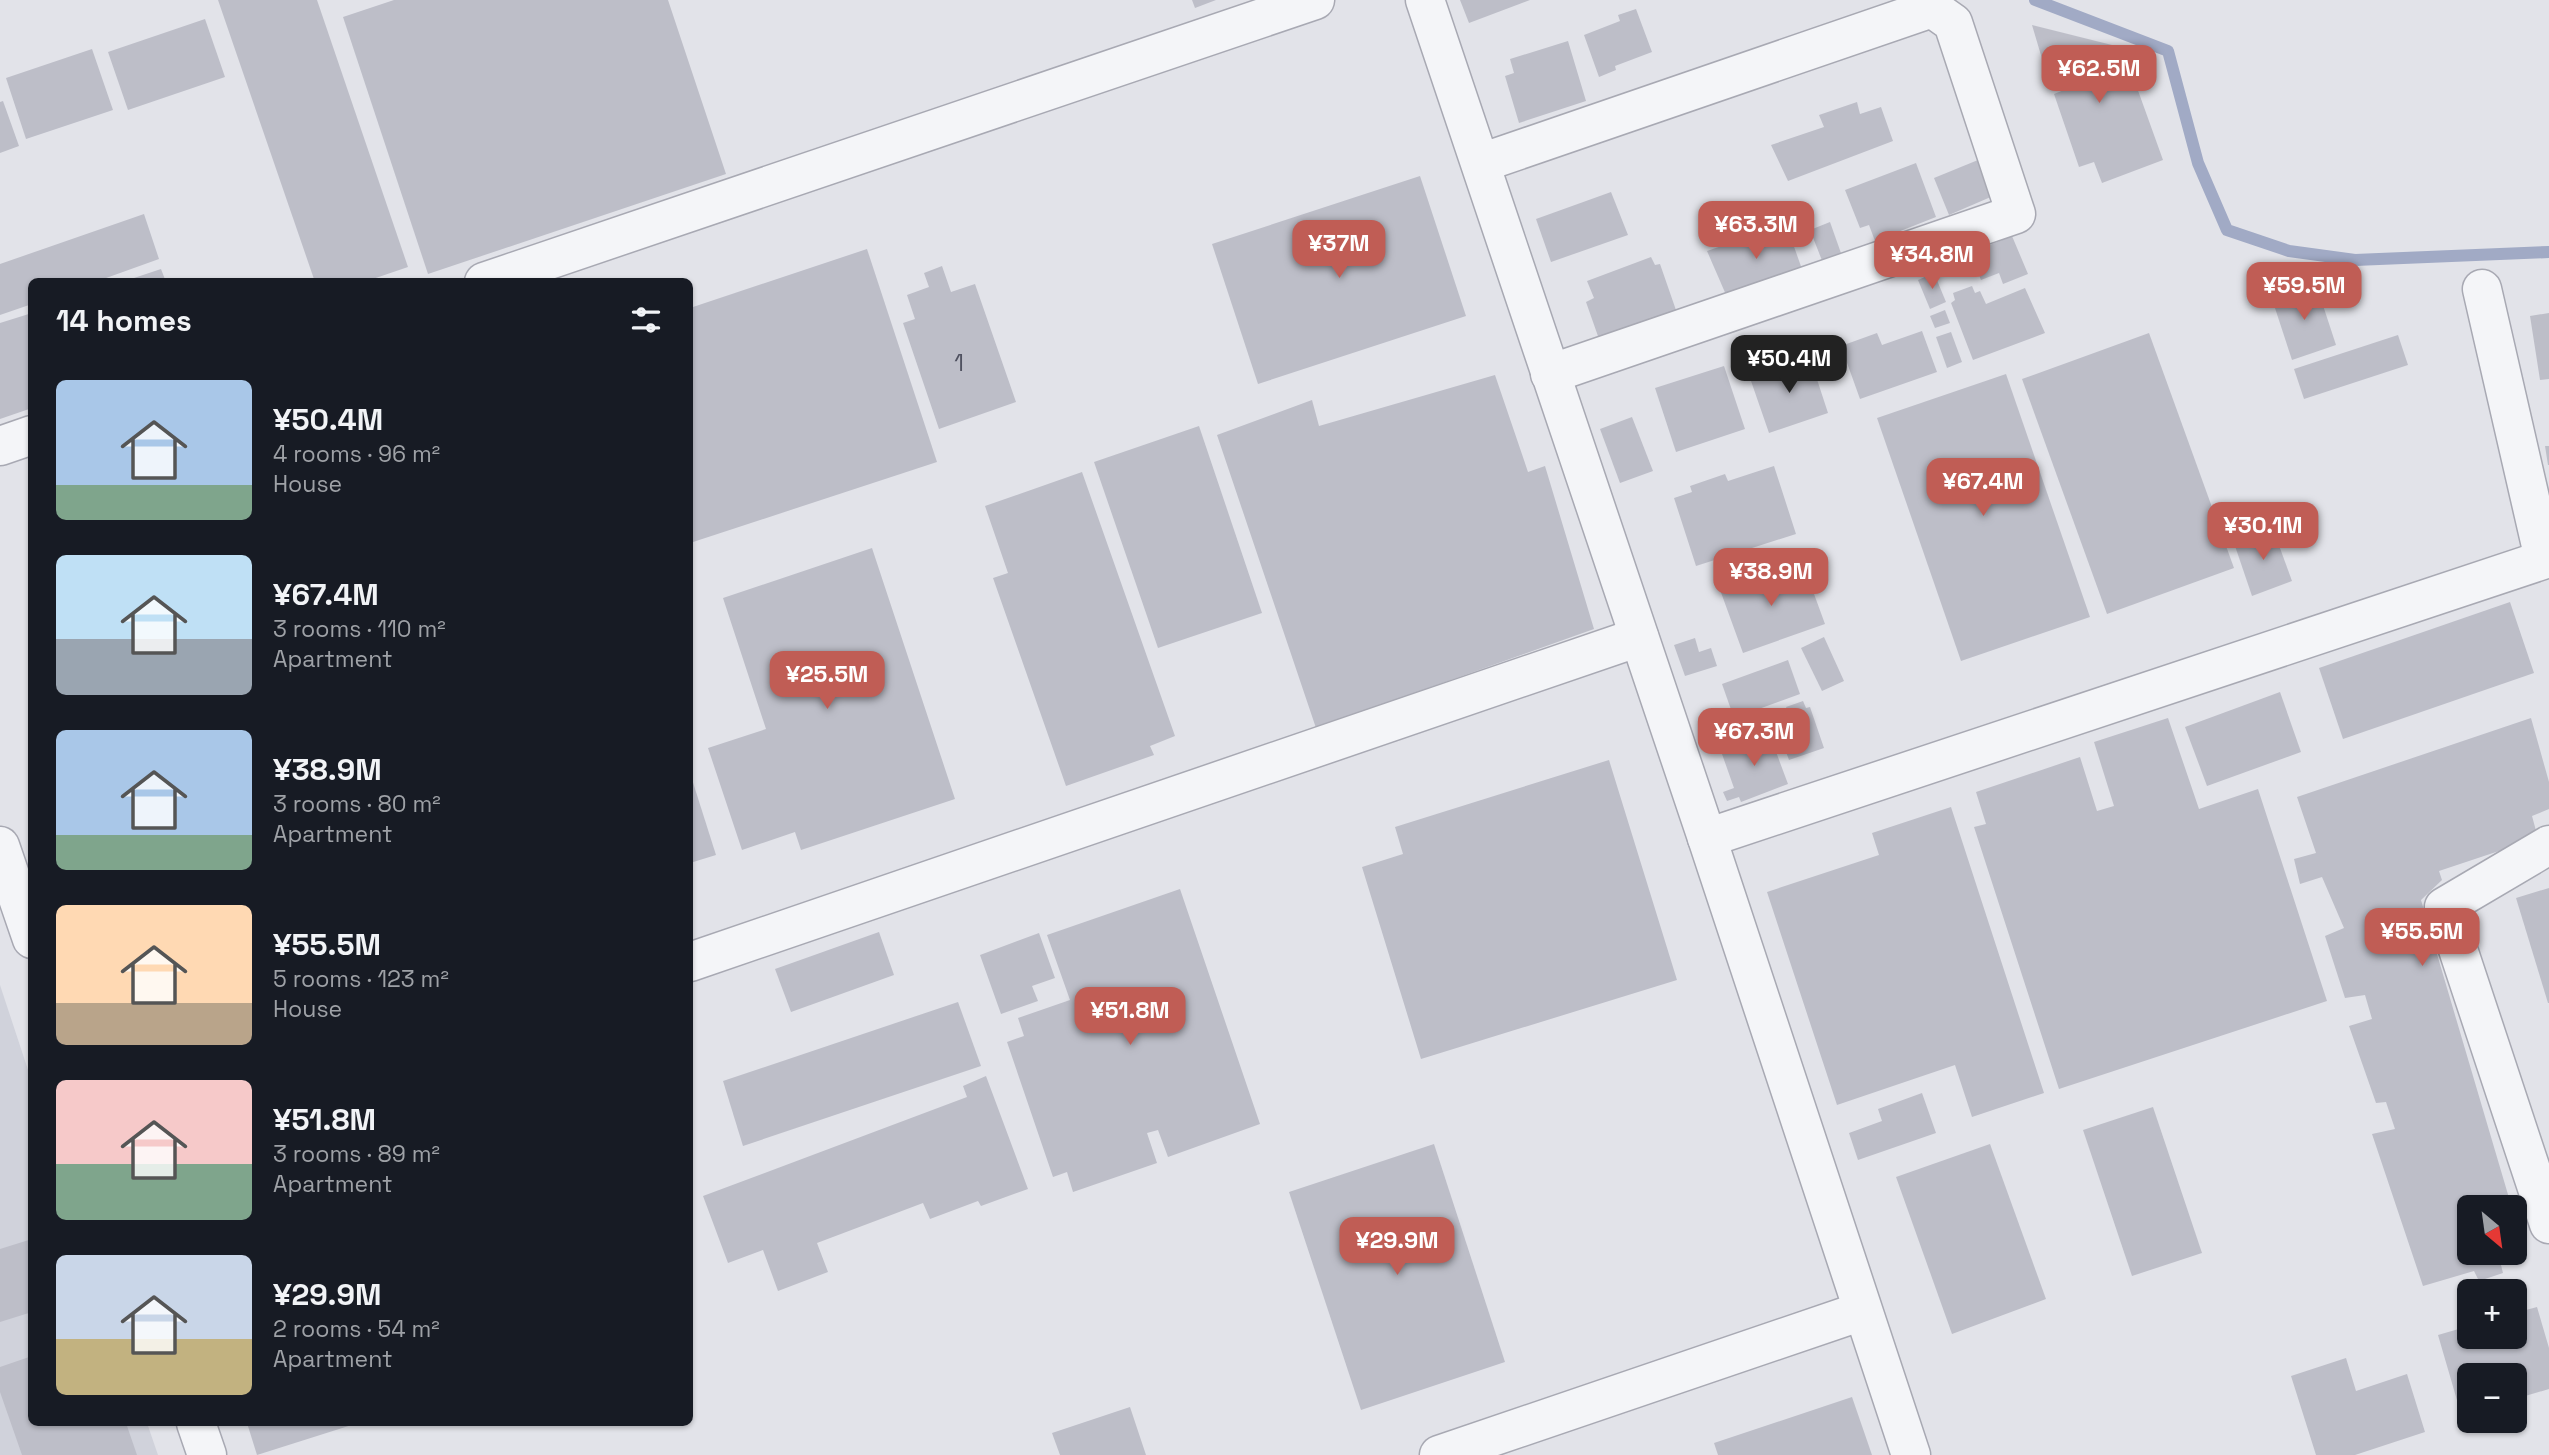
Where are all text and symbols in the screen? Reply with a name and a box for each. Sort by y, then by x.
pin: ¥62.5M [2042,46,2156,105]
text: ¥62.5M [2058,53,2140,83]
pin: ¥63.3M [1699,202,1813,261]
text: ¥63.3M [1714,209,1798,239]
pin: ¥37M [1298,220,1380,280]
text: ¥37M [1308,228,1370,258]
pin: ¥34.8M [1875,232,1989,291]
text: ¥34.8M [1890,239,1974,269]
pin: ¥59.5M [2247,262,2361,322]
text: ¥59.5M [2263,270,2345,300]
text: 14 homes [56,301,192,340]
icon: filters [627,301,665,339]
pin: ¥50.4M [1732,336,1846,395]
text: ¥50.4M [1747,343,1831,373]
house number: 1 [954,348,964,378]
text: ¥50.4M [273,400,383,439]
icon: home [112,408,196,492]
text: 4 rooms · 96 m² [273,439,440,469]
pin: ¥67.4M [1926,458,2040,518]
text: ¥67.4M [1942,466,2024,496]
text: House [273,469,342,499]
pin: ¥30.1M [2206,503,2320,562]
text: ¥30.1M [2223,510,2303,540]
pin: ¥38.9M [1714,548,1828,608]
text: ¥38.9M [1729,556,1813,586]
text: ¥67.4M [273,575,379,614]
icon: home [112,583,196,667]
text: 3 rooms · 110 m² [273,614,446,644]
text: Apartment [273,644,393,674]
pin: ¥25.5M [770,652,884,711]
text: ¥25.5M [786,659,868,689]
pin: ¥67.3M [1697,708,1811,768]
text: ¥67.3M [1714,716,1794,746]
text: ¥38.9M [273,750,382,789]
icon: home [112,758,196,842]
text: 3 rooms · 80 m² [273,789,441,819]
text: Apartment [273,819,393,849]
pin: ¥55.5M [2365,908,2479,968]
text: ¥55.5M [2381,916,2463,946]
text: ¥55.5M [273,925,381,964]
icon: home [112,933,196,1017]
text: 5 rooms · 123 m² [273,964,449,994]
pin: ¥51.8M [1073,988,1187,1047]
text: House [273,994,342,1024]
text: ¥51.8M [1091,995,1169,1025]
text: ¥51.8M [273,1100,376,1139]
icon: home [112,1108,196,1192]
text: 3 rooms · 89 m² [273,1139,440,1169]
text: Apartment [273,1169,393,1199]
north arrow [2457,1195,2527,1265]
map controls [2457,1195,2527,1433]
pin: ¥29.9M [1340,1218,1454,1277]
text: ¥29.9M [1355,1225,1439,1255]
text: ¥29.9M [273,1275,381,1314]
button: + [2457,1279,2527,1349]
icon: home [112,1283,196,1367]
text: 2 rooms · 54 m² [273,1314,440,1344]
text: Apartment [273,1344,393,1374]
button: − [2457,1363,2527,1433]

